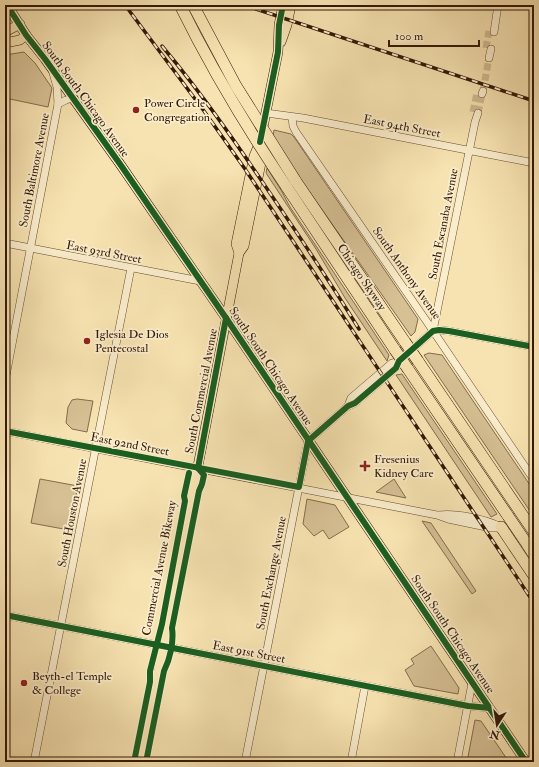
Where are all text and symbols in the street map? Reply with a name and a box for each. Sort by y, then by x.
scale bar [389,22,479,48]
text: 100 m [395,29,424,44]
street label: South South Chicago Avenue [38,38,133,160]
place label: Power Circle Congregation [144,96,210,125]
marker: Power Circle Congregation [131,105,141,115]
street label: South Baltimore Avenue [16,112,53,228]
street label: East 94th Street [362,112,442,141]
street label: South Escanaba Avenue [425,167,462,281]
street label: South Anthony Avenue [369,224,444,322]
street label: East 93rd Street [65,238,143,267]
street label: Chicago Skyway [334,241,390,314]
street label: South South Chicago Avenue [225,304,316,428]
place label: Iglesia De Dios Pentecostal [95,327,169,356]
street label: South Commercial Avenue [182,327,221,455]
marker: Iglesia De Dios Pentecostal [82,336,92,346]
street label: East 92nd Street [89,430,171,459]
place label: Fresenius Kidney Care [374,452,434,481]
street label: South Houston Avenue [55,458,90,569]
marker: Fresenius Kidney Care [359,460,371,472]
street label: Commercial Avenue Bikeway [139,498,180,637]
street label: South Exchange Avenue [253,515,290,631]
street label: South South Chicago Avenue [407,572,498,696]
street label: East 91st Street [211,638,287,667]
place label: Beyth-el Temple & College [32,669,112,698]
marker: Beyth-el Temple & College [19,678,29,688]
north arrow [477,705,517,745]
text: N [488,727,502,742]

